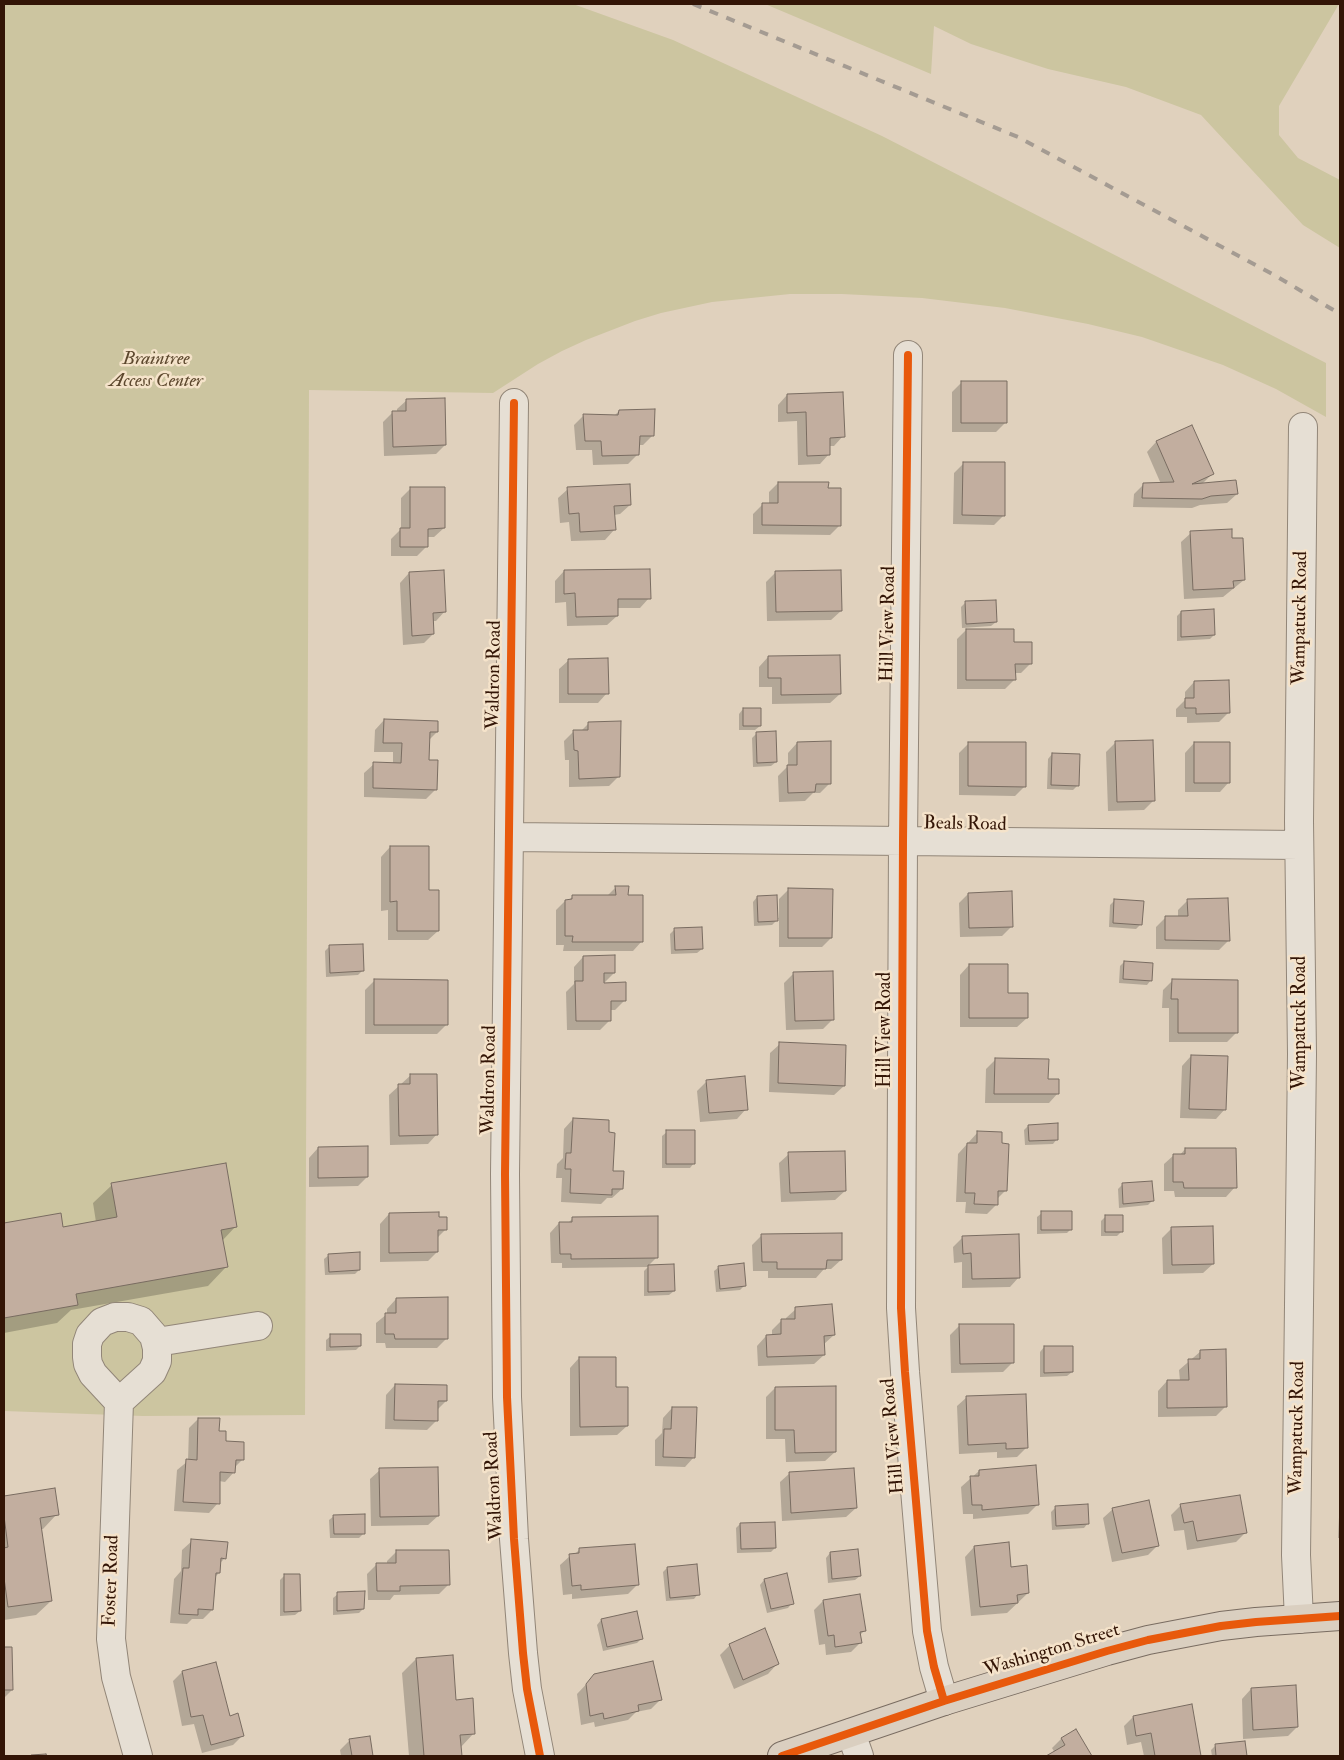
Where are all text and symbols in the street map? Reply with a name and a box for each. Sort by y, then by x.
park label: Braintree Access Center [109,349,203,393]
street label: Wampatuck Road [1288,551,1314,685]
street label: Hill View Road [877,566,901,682]
street label: Waldron Road [483,620,507,730]
street label: Beals Road [923,813,1007,837]
street label: Wampatuck Road [1290,956,1312,1090]
street label: Hill View Road [875,972,897,1088]
street label: Waldron Road [478,1025,502,1135]
street label: Wampatuck Road [1285,1361,1311,1495]
street label: Hill View Road [878,1377,910,1495]
street label: Waldron Road [481,1431,509,1541]
street label: Foster Road [99,1535,125,1627]
street label: Washington Street [981,1619,1123,1683]

